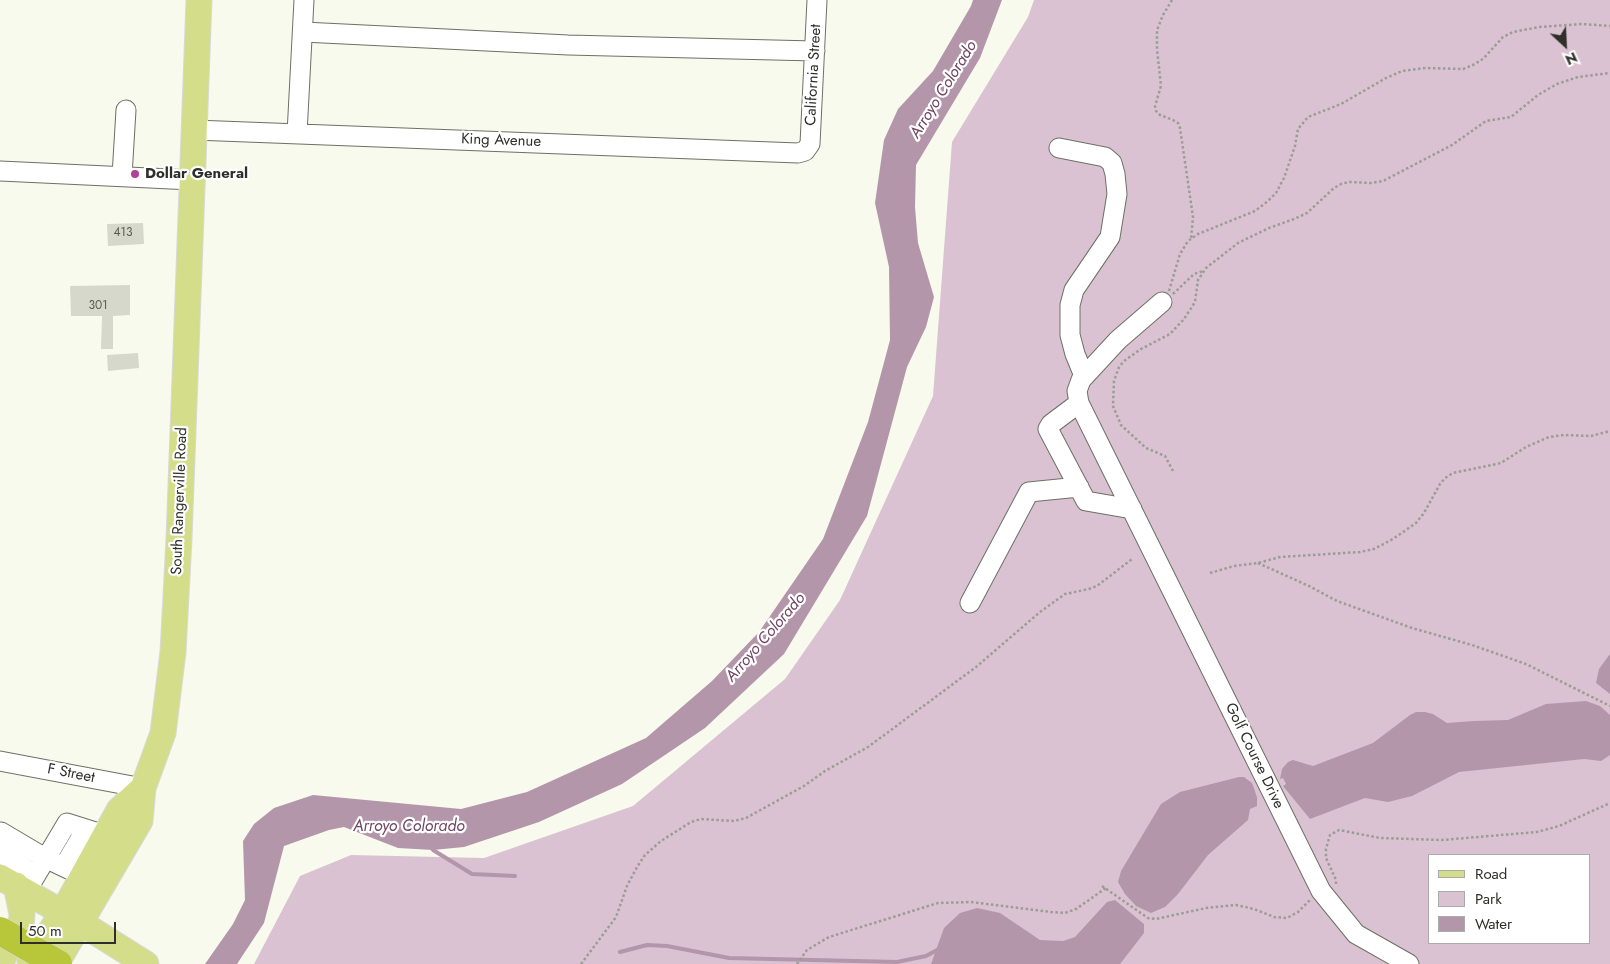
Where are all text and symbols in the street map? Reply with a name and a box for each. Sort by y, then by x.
north arrow [1540,20,1590,70]
street label: California Street [802,24,826,126]
water label: Arroyo Colorado [906,38,982,142]
text: N [1562,47,1581,70]
street label: King Avenue [461,131,541,151]
place label: Dollar General [145,165,248,183]
marker: Dollar General [129,168,141,180]
house number: 413 [114,226,132,240]
house number: 301 [88,299,108,313]
street label: South Rangerville Road [168,427,192,575]
water label: Arroyo Colorado [722,590,810,686]
street label: Golf Course Drive [1221,700,1287,812]
street label: F Street [46,761,96,787]
water label: Arroyo Colorado [353,817,465,837]
legend [1428,854,1590,944]
text: Road [1475,863,1507,885]
text: Park [1475,888,1502,910]
scale bar [22,912,119,944]
text: Water [1475,913,1512,935]
text: 50 m [28,920,62,942]

